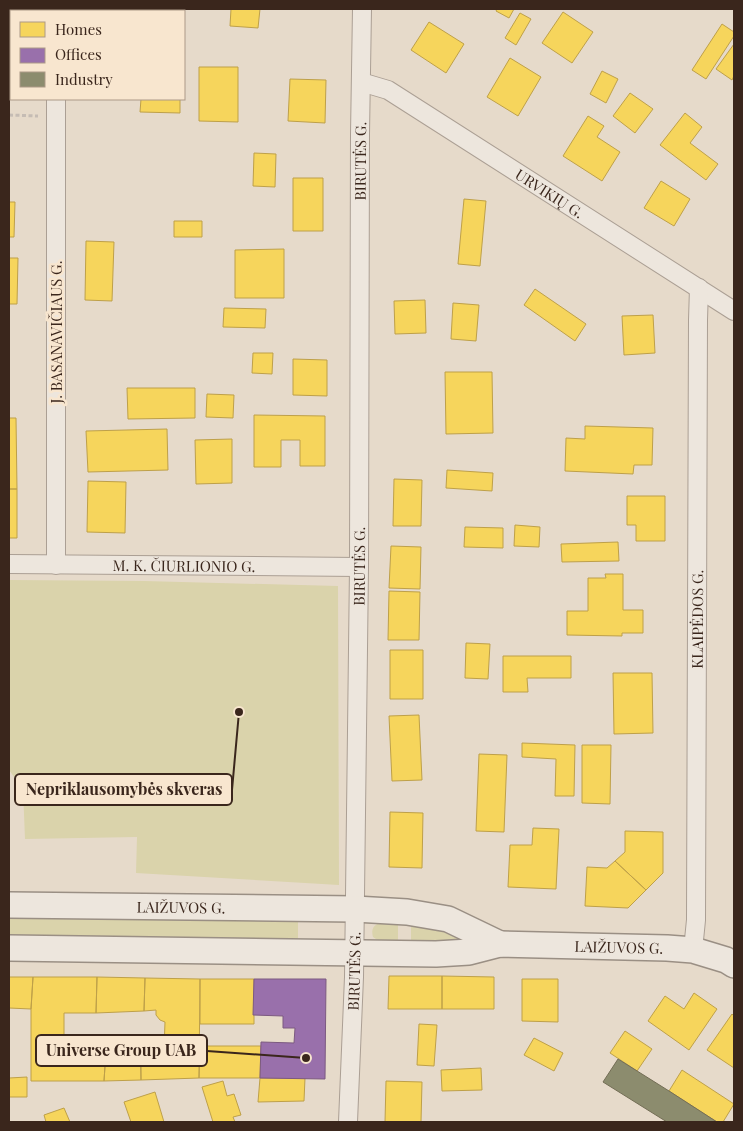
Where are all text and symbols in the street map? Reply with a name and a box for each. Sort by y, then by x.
legend [10,10,185,100]
text: Homes [55,19,102,39]
text: Offices [55,44,102,64]
text: Industry [55,69,113,89]
street label: BIRUTĖS G. [350,122,370,201]
street label: URVIKIŲ G. [512,164,588,223]
street label: J. BASANAVIČIAUS G. [46,261,66,404]
street label: BIRUTĖS G. [349,527,369,606]
street label: M. K. ČIURLIONIO G. [112,555,256,576]
street label: KLAIPĖDOS G. [687,570,707,669]
callout: Nepriklausomybės skveras [15,774,232,805]
text: Nepriklausomybės skveras [26,778,222,799]
street label: LAIŽUVOS G. [137,896,225,918]
street label: BIRUTĖS G. [343,932,365,1011]
street label: LAIŽUVOS G. [574,936,663,958]
callout: Universe Group UAB [36,1035,207,1066]
text: Universe Group UAB [46,1039,197,1060]

